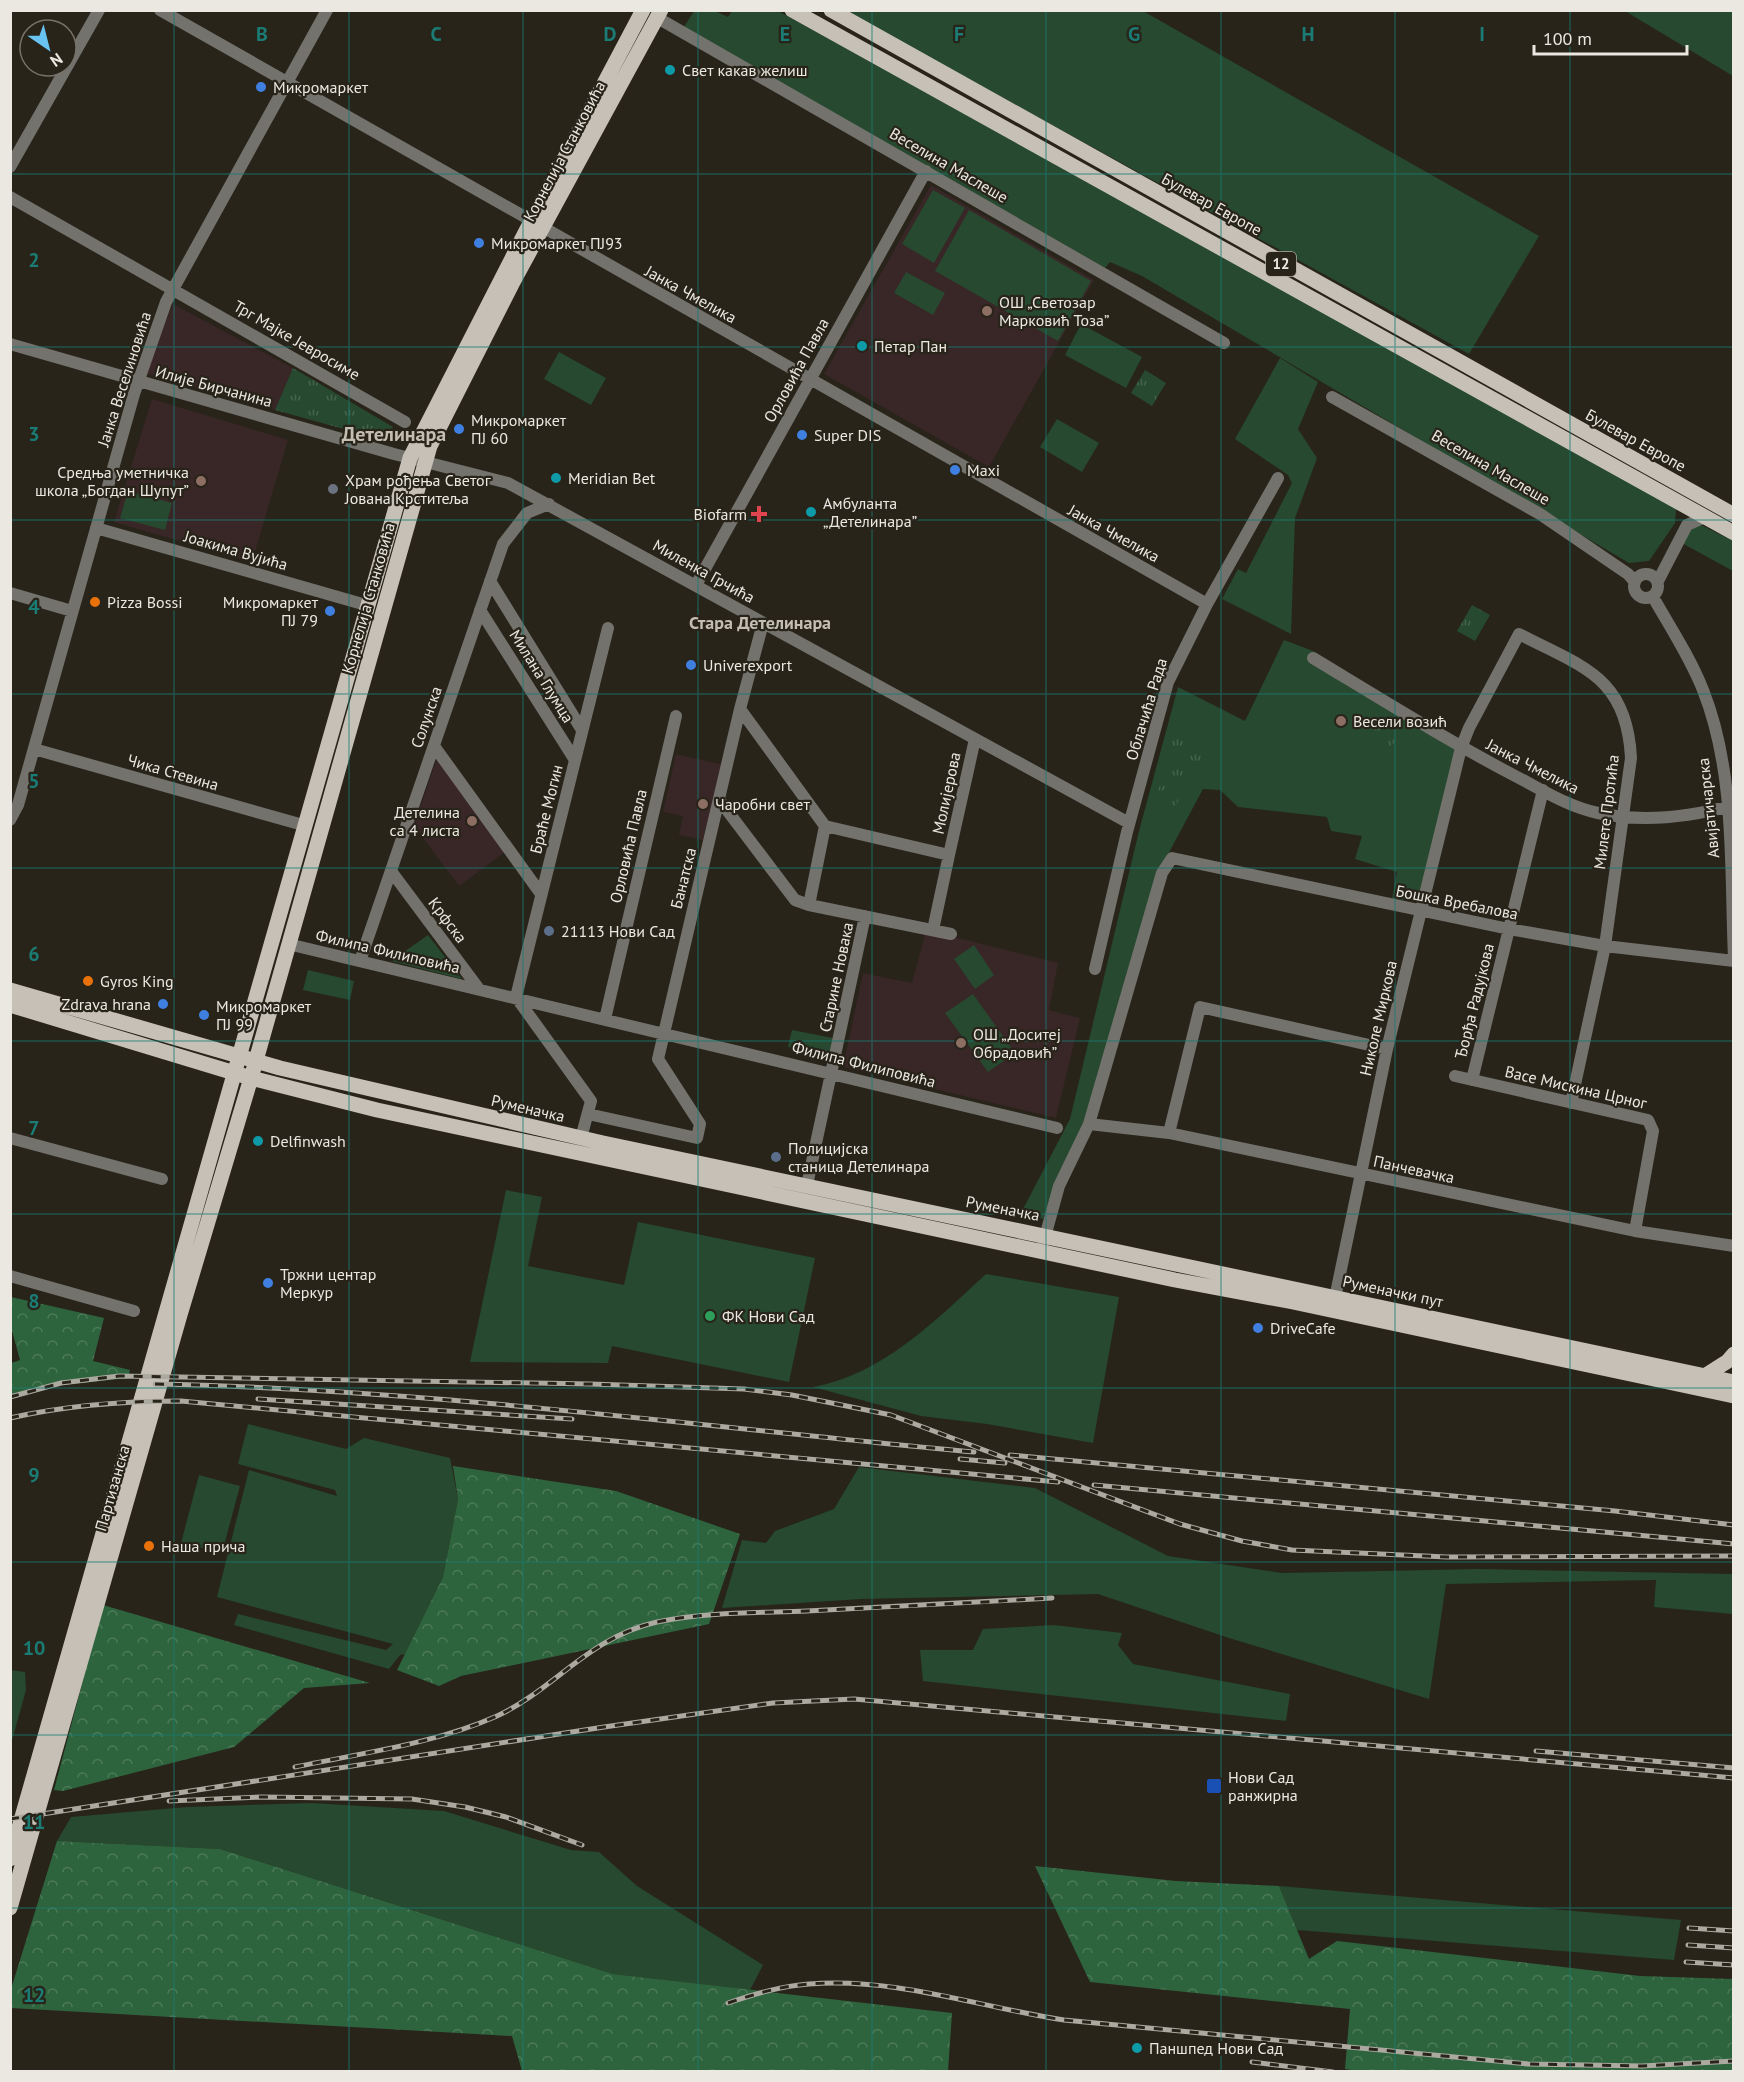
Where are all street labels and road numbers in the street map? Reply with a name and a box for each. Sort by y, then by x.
street label: Корнелија Станковића [519,77,609,225]
street label: Веселина Маслеше [886,123,1012,207]
street label: Булевар Европе [1158,168,1266,240]
road number: 12 [1266,252,1296,276]
street label: Јанка Чмелика [641,260,740,327]
street label: Трг Мајке Јевросиме [230,296,364,384]
street label: Јанка Веселиновића [92,309,155,450]
street label: Орловића Павла [759,314,833,426]
street label: Илије Бирчанина [153,361,275,411]
street label: Булевар Европе [1582,404,1690,476]
street label: Веселина Маслеше [1428,425,1554,509]
street label: Јанка Чмелика [1064,499,1163,566]
street label: Корнелија Станковића [337,520,399,676]
street label: Јоакима Вујића [181,525,290,574]
street label: Миленка Грчића [650,535,758,607]
street label: Милана Глумца [505,626,579,726]
street label: Облачића Рада [1121,655,1171,763]
street label: Солунска [406,683,446,751]
street label: Јанка Чмелика [1482,734,1583,798]
street label: Чика Стевина [125,749,221,795]
street label: Молијерова [928,750,964,836]
street label: Милете Протића [1589,754,1623,870]
street label: Авијатичарска [1693,757,1723,859]
street label: Браће Могин [525,762,567,856]
street label: Орловића Павла [605,787,651,905]
street label: Банатска [666,845,700,911]
street label: Бошка Вребалова [1394,880,1520,924]
street label: Крфска [424,893,472,947]
street label: Старине Новака [815,920,857,1034]
street label: Филипа Филиповића [314,925,462,977]
street label: Ђорђа Радујкова [1450,941,1498,1061]
street label: Николе Миркова [1355,958,1401,1078]
street label: Филипа Филиповића [790,1036,938,1092]
street label: Васе Мискина Црног [1503,1061,1649,1113]
street label: Руменачка [489,1090,567,1126]
street label: Панчевачка [1372,1151,1456,1187]
street label: Руменачка [964,1191,1042,1225]
street label: Руменачки пут [1341,1271,1446,1312]
street label: Партизанска [90,1443,134,1533]

